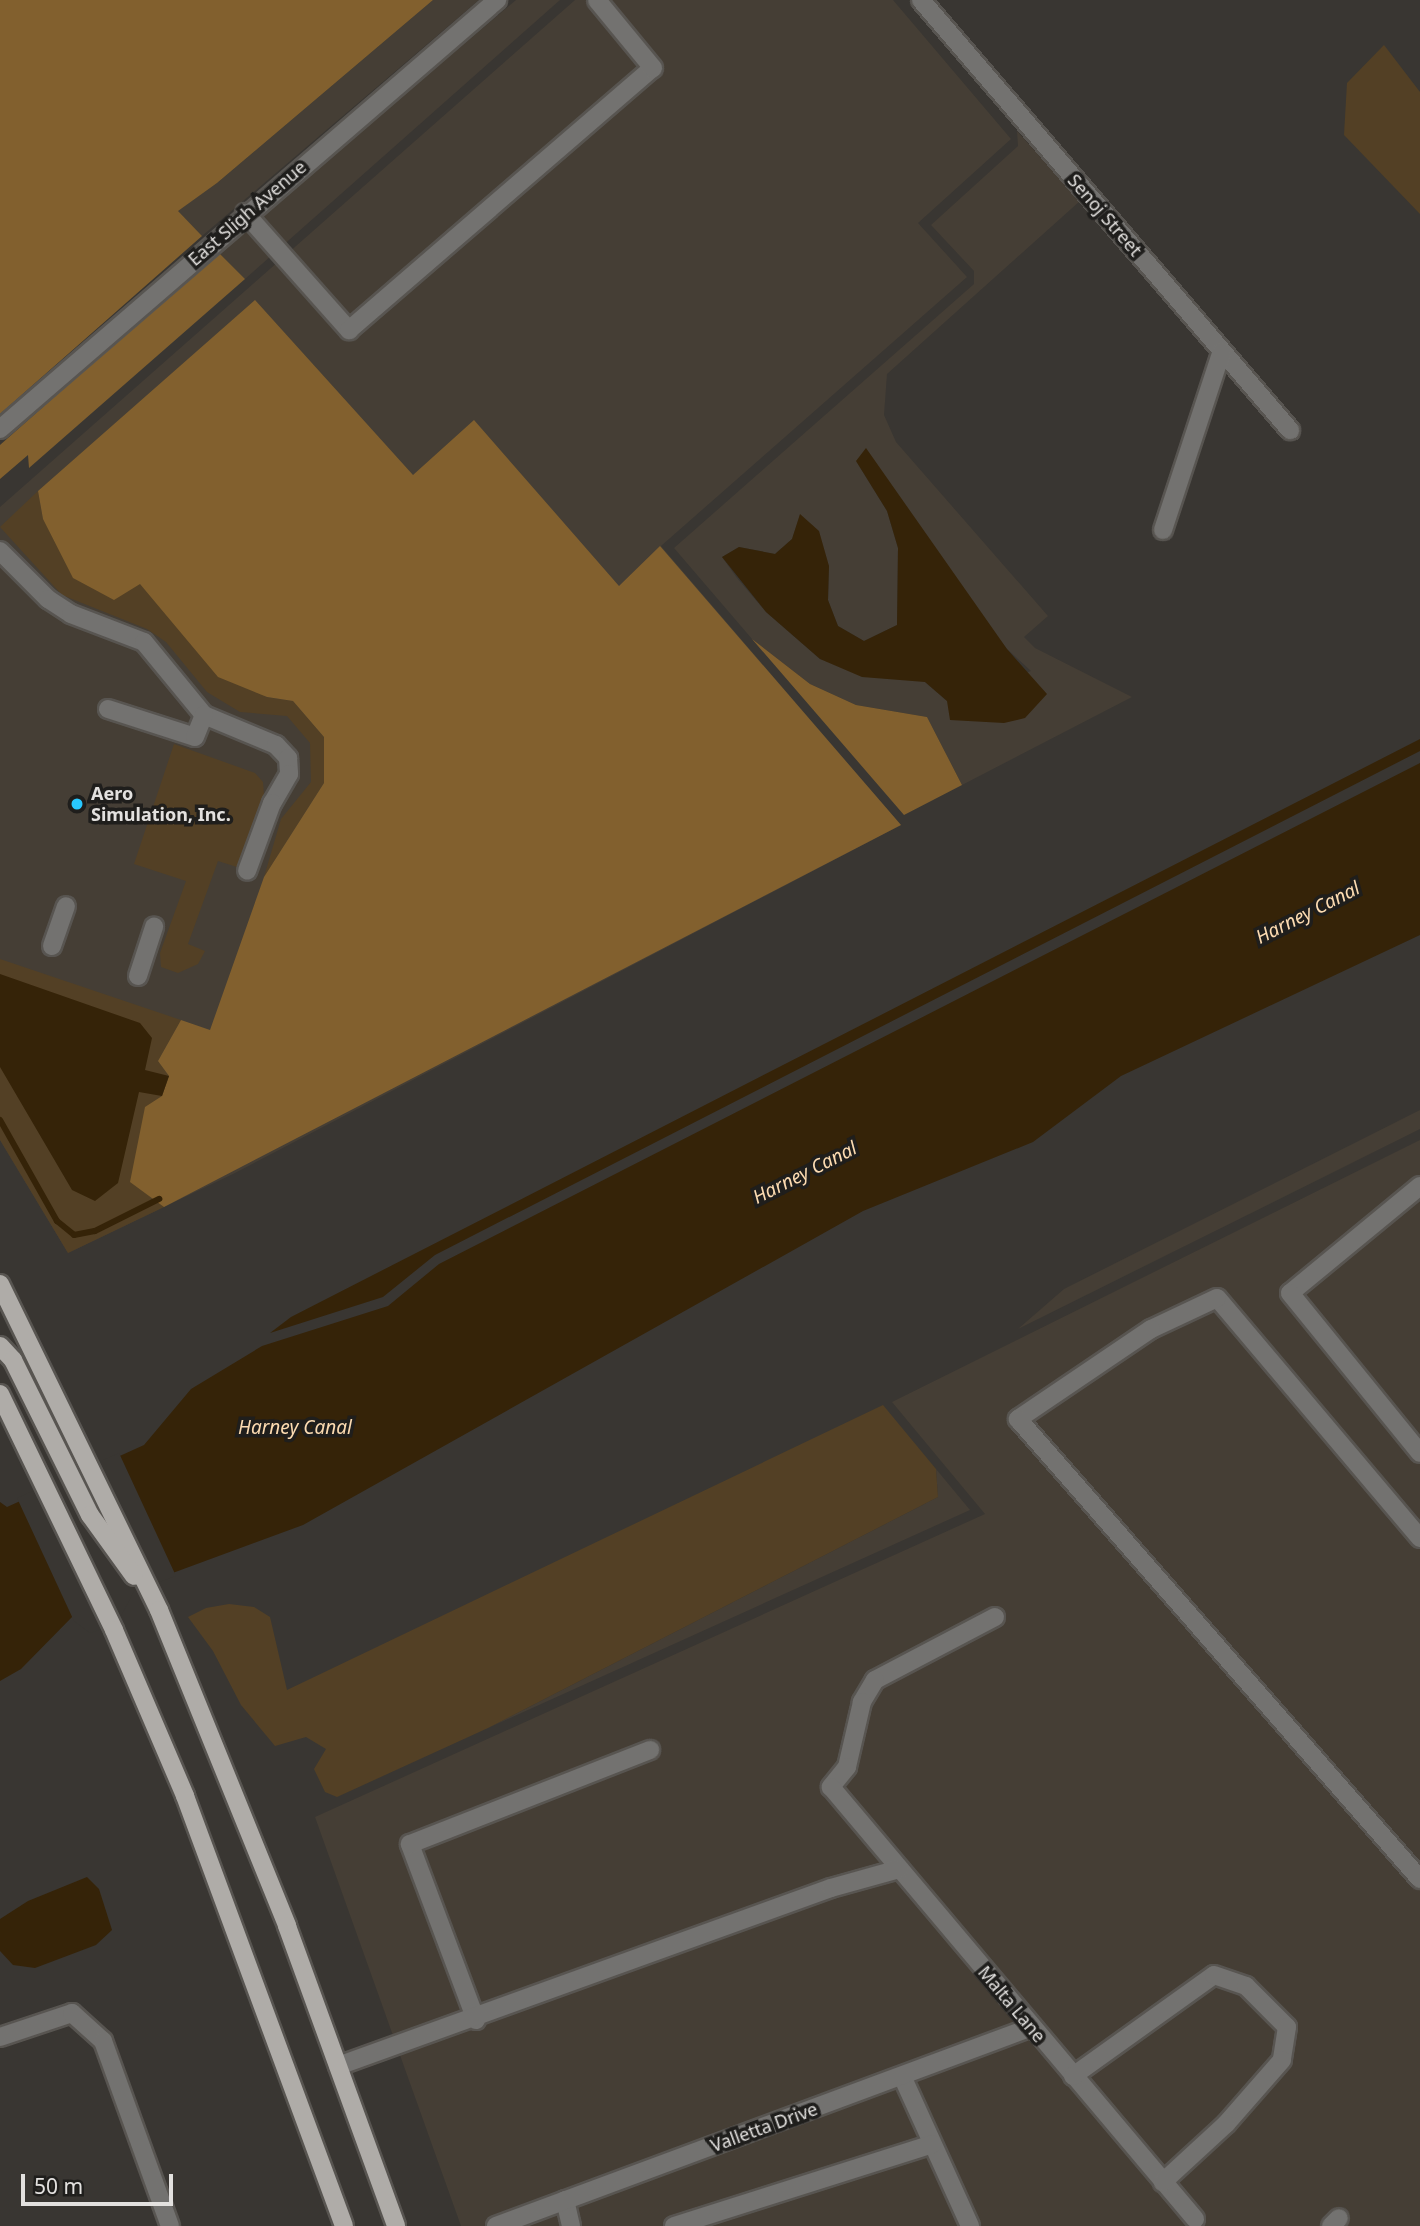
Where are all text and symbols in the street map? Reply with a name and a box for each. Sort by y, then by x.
street label: East Sligh Avenue [184,156,310,270]
street label: Senoj Street [1064,170,1146,260]
place label: Aero Simulation, Inc. [91,783,231,826]
marker: Aero Simulation, Inc. [69,796,85,812]
water label: Harney Canal [1252,877,1364,949]
water label: Harney Canal [749,1137,861,1209]
water label: Harney Canal [238,1417,352,1439]
street label: Malta Lane [974,1961,1050,2047]
street label: Valletta Drive [708,2098,820,2156]
scale bar [24,2160,177,2204]
text: 50 m [34,2172,83,2200]

